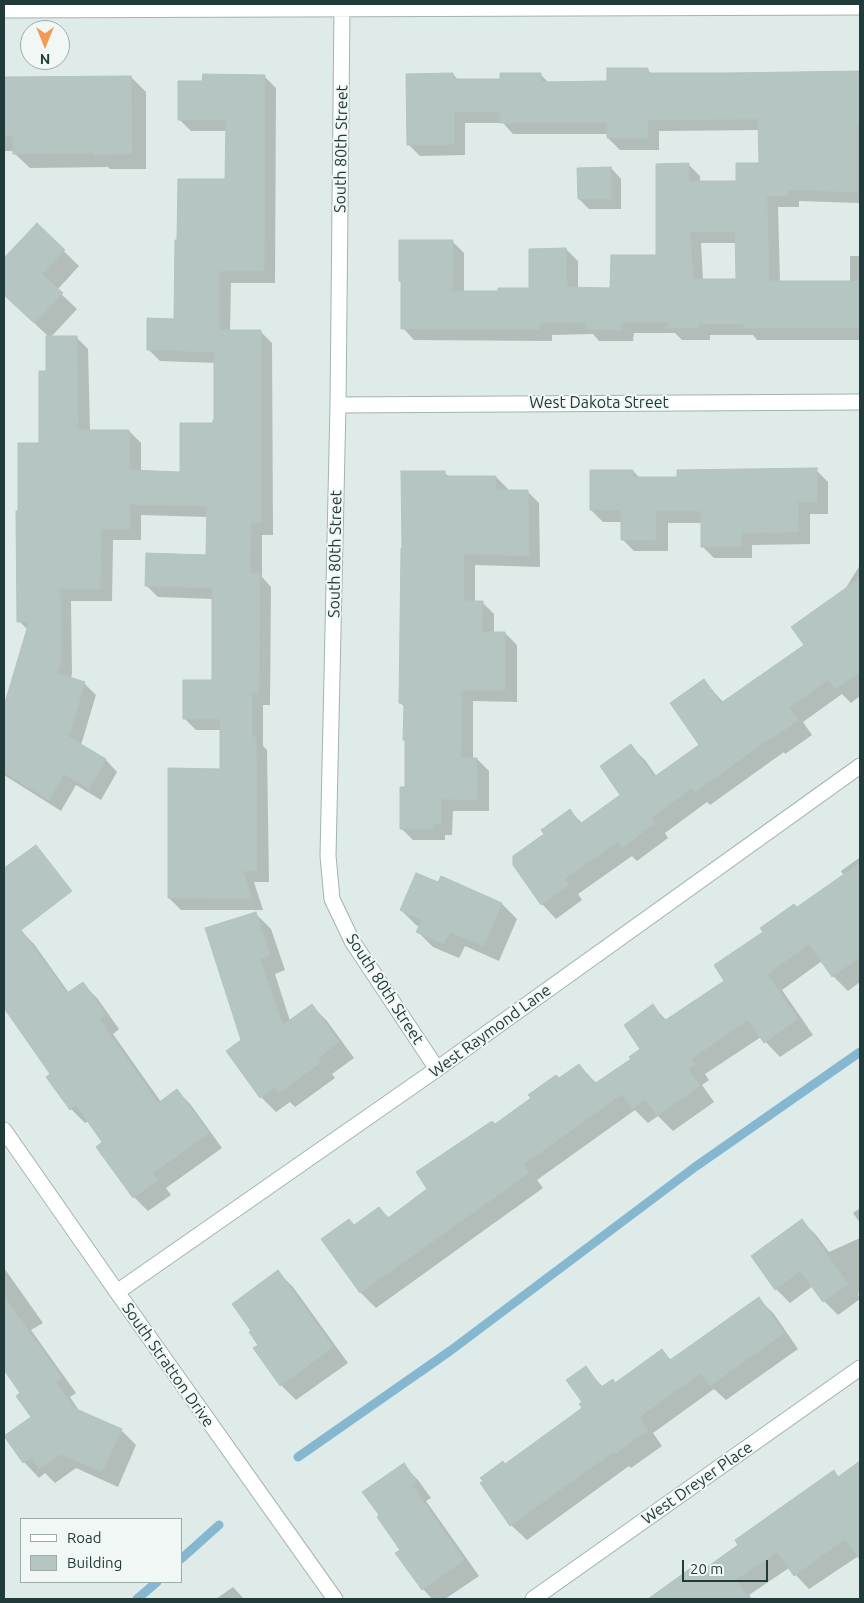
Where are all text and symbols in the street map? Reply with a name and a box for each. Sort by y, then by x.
north arrow [20,20,70,70]
text: N [40,51,50,67]
street label: South 80th Street [330,85,352,213]
street label: West Dakota Street [529,393,669,413]
street label: South 80th Street [324,490,346,618]
street label: South 80th Street [342,930,428,1048]
street label: West Raymond Lane [425,980,555,1082]
street label: South Stratton Drive [118,1299,218,1431]
street label: West Dreyer Place [638,1438,756,1528]
legend [20,1518,182,1583]
text: Road [67,1529,102,1546]
scale bar [684,1550,770,1582]
text: Building [67,1554,122,1571]
text: 20 m [690,1560,723,1577]

